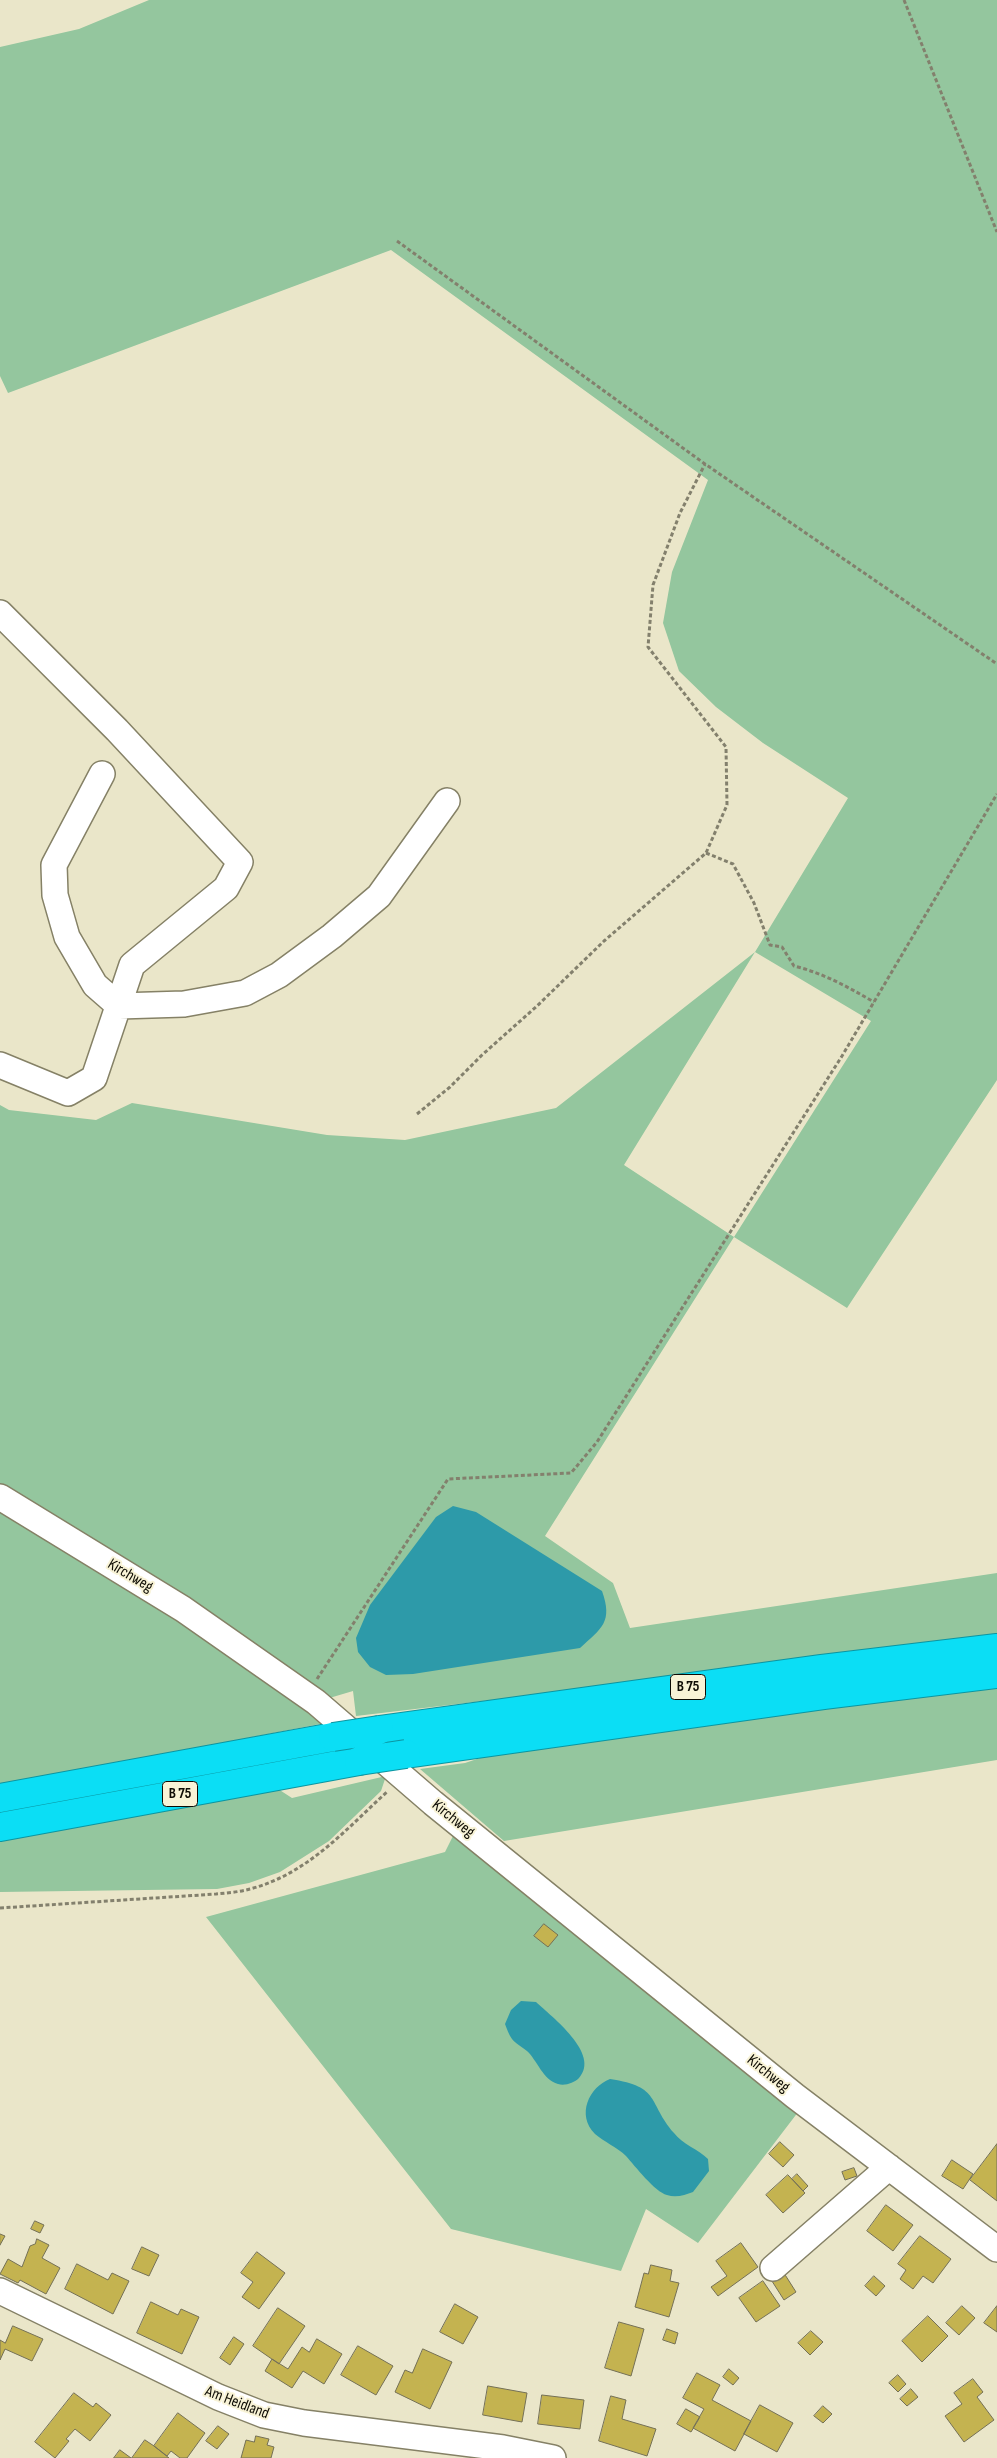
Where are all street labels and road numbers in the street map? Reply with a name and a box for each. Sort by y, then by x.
street label: Kirchweg [104,1555,156,1597]
road number: B 75 [670,1674,706,1700]
road number: B 75 [162,1782,198,1806]
street label: Kirchweg [428,1796,478,1842]
street label: Kirchweg [743,2051,793,2097]
street label: Am Heidland [202,2382,272,2424]

